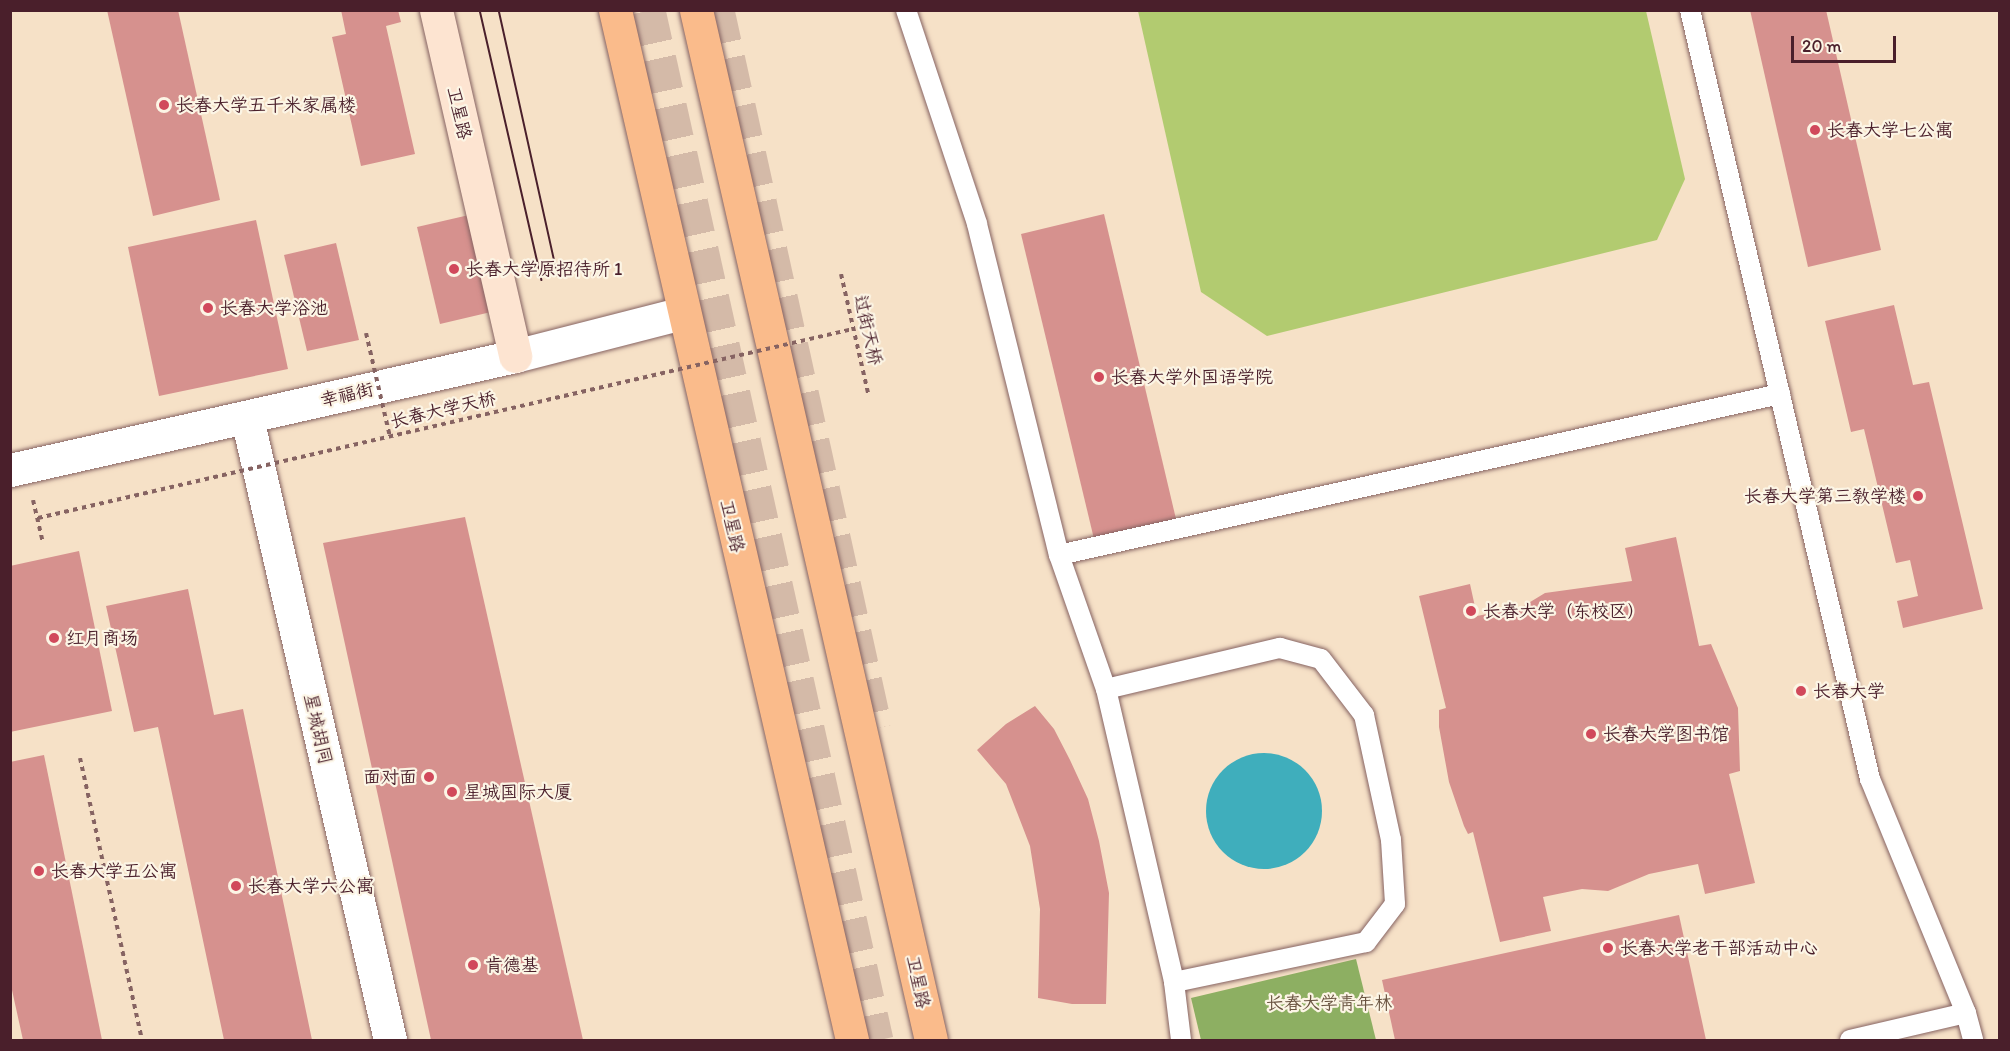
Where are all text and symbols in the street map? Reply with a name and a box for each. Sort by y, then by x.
scale bar [1794,24,1899,62]
text: 20 m [1802,35,1842,57]
street label: 卫星路 [442,84,476,142]
place label: 长春大学五千米家属楼 [176,94,356,116]
marker: 长春大学五千米家属楼 [157,98,171,112]
place label: 长春大学七公寓 [1827,119,1953,141]
marker: 长春大学七公寓 [1808,123,1822,137]
place label: 长春大学原招待所 1 [466,258,622,280]
marker: 长春大学原招待所 1 [447,262,461,276]
street label: 过街天桥 [849,292,887,368]
place label: 长春大学浴池 [220,297,328,319]
marker: 长春大学浴池 [201,301,215,315]
place label: 长春大学外国语学院 [1111,366,1273,388]
marker: 长春大学外国语学院 [1092,370,1106,384]
street label: 幸福街 [318,378,376,412]
street label: 长春大学天桥 [388,387,498,433]
place label: 长春大学第三教学楼 [1744,485,1906,507]
marker: 长春大学第三教学楼 [1911,489,1925,503]
street label: 卫星路 [715,497,749,555]
place label: 长春大学（东校区） [1483,600,1645,622]
marker: 长春大学（东校区） [1464,604,1478,618]
place label: 红月商场 [66,627,138,649]
marker: 红月商场 [47,631,61,645]
place label: 长春大学 [1813,680,1885,702]
marker: 长春大学 [1794,684,1808,698]
street label: 星城胡同 [299,691,337,767]
place label: 长春大学图书馆 [1603,723,1729,745]
marker: 长春大学图书馆 [1584,727,1598,741]
place label: 面对面 [363,766,417,788]
marker: 面对面 [422,770,436,784]
place label: 星城国际大厦 [464,781,572,803]
marker: 星城国际大厦 [445,785,459,799]
place label: 长春大学五公寓 [51,860,177,882]
marker: 长春大学五公寓 [32,864,46,878]
place label: 长春大学六公寓 [248,875,374,897]
marker: 长春大学六公寓 [229,879,243,893]
place label: 长春大学老干部活动中心 [1620,937,1818,959]
marker: 长春大学老干部活动中心 [1601,941,1615,955]
street label: 卫星路 [902,953,934,1011]
place label: 肯德基 [485,954,539,976]
marker: 肯德基 [466,958,480,972]
park label: 长春大学青年林 [1266,992,1392,1014]

